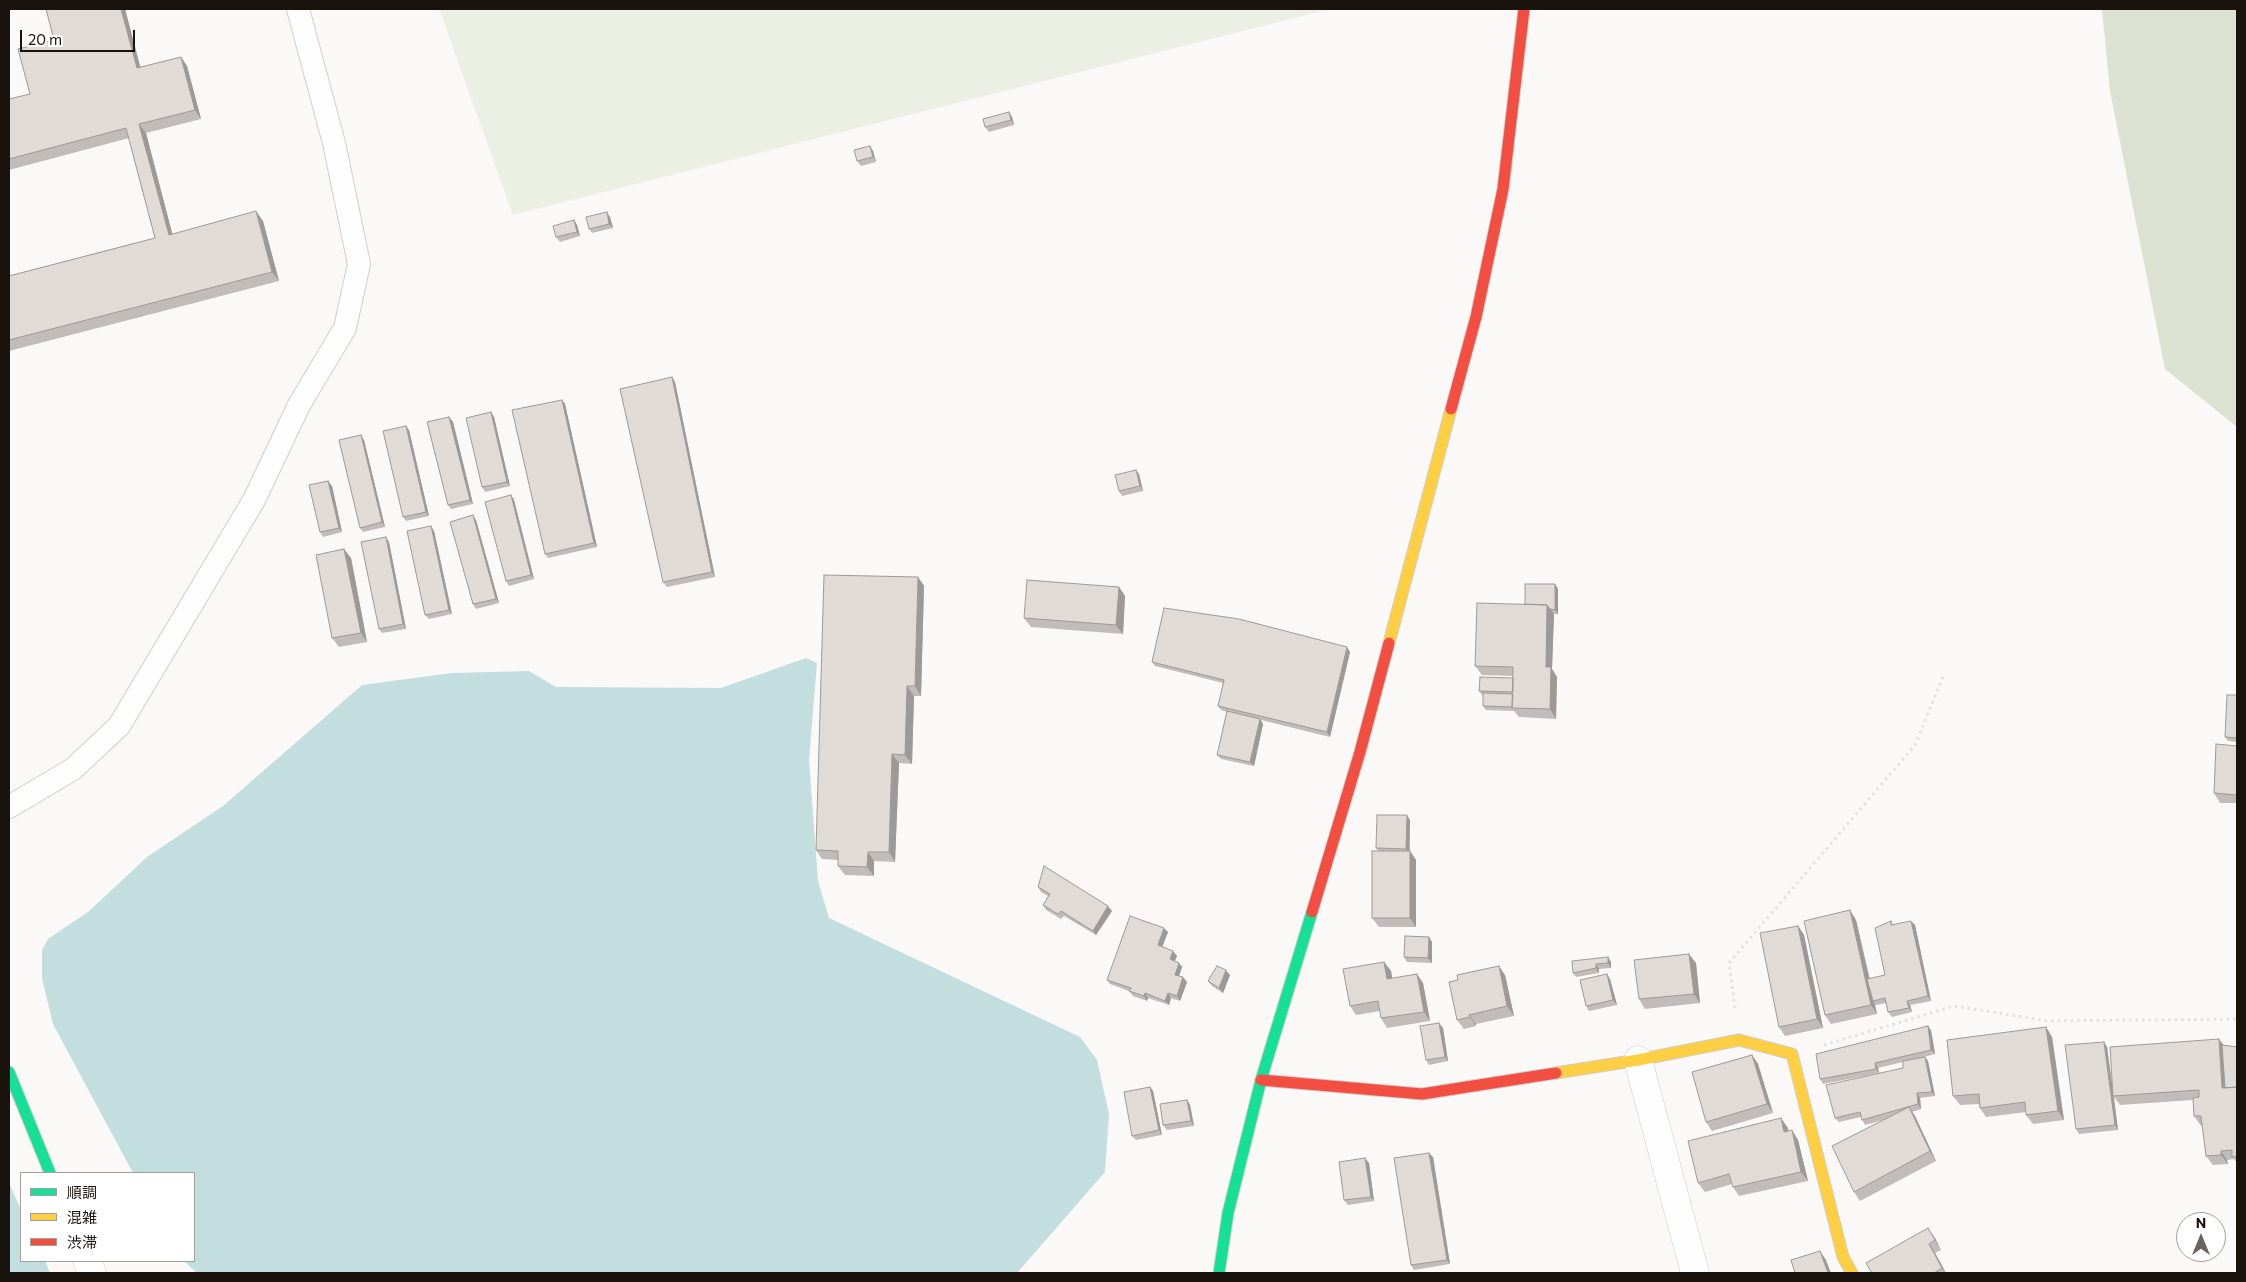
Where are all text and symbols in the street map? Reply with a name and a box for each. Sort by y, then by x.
scale bar [22,20,138,52]
text: 20 m [28,30,62,48]
legend [20,1172,195,1262]
text: 順調 [67,1183,97,1201]
text: 混雑 [67,1208,97,1226]
north arrow [2176,1212,2226,1262]
text: N [2196,1214,2206,1231]
text: 渋滞 [67,1233,97,1251]

